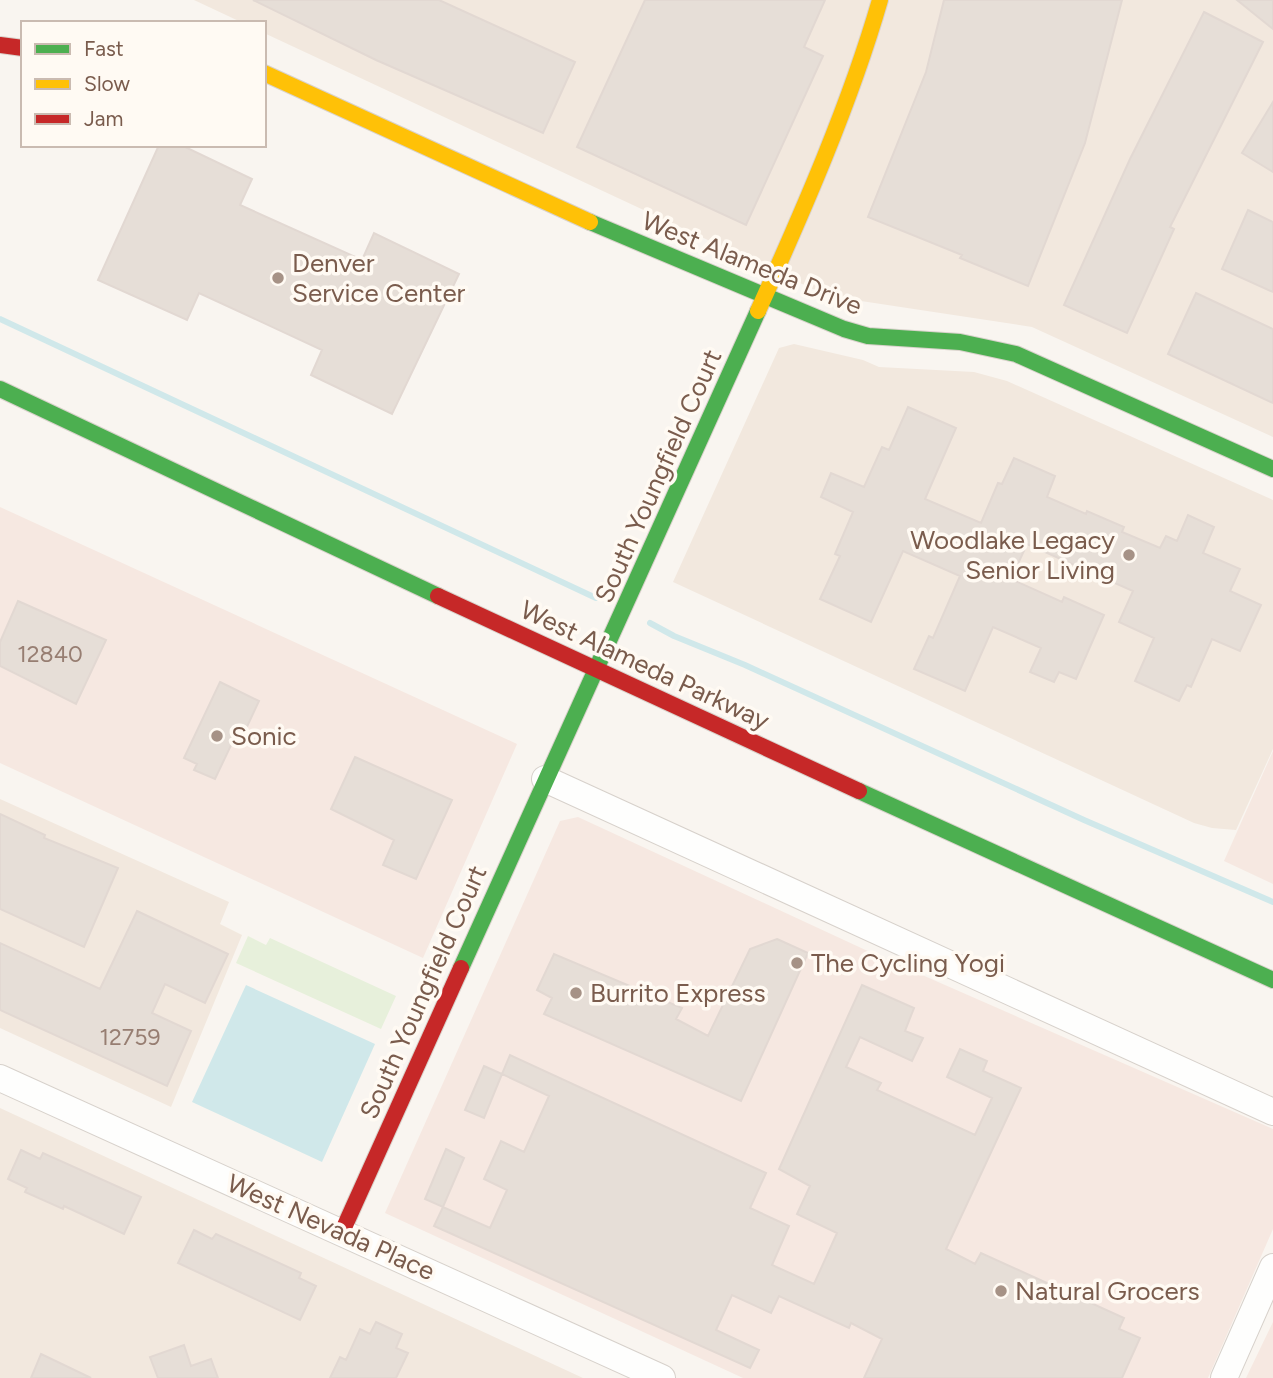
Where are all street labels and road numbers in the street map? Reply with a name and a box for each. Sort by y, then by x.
street label: West Alameda Drive [637,204,867,322]
street label: South Youngfield Court [588,344,728,608]
street label: West Alameda Parkway [516,593,775,737]
street label: South Youngfield Court [353,860,493,1124]
street label: West Nevada Place [222,1167,440,1287]

